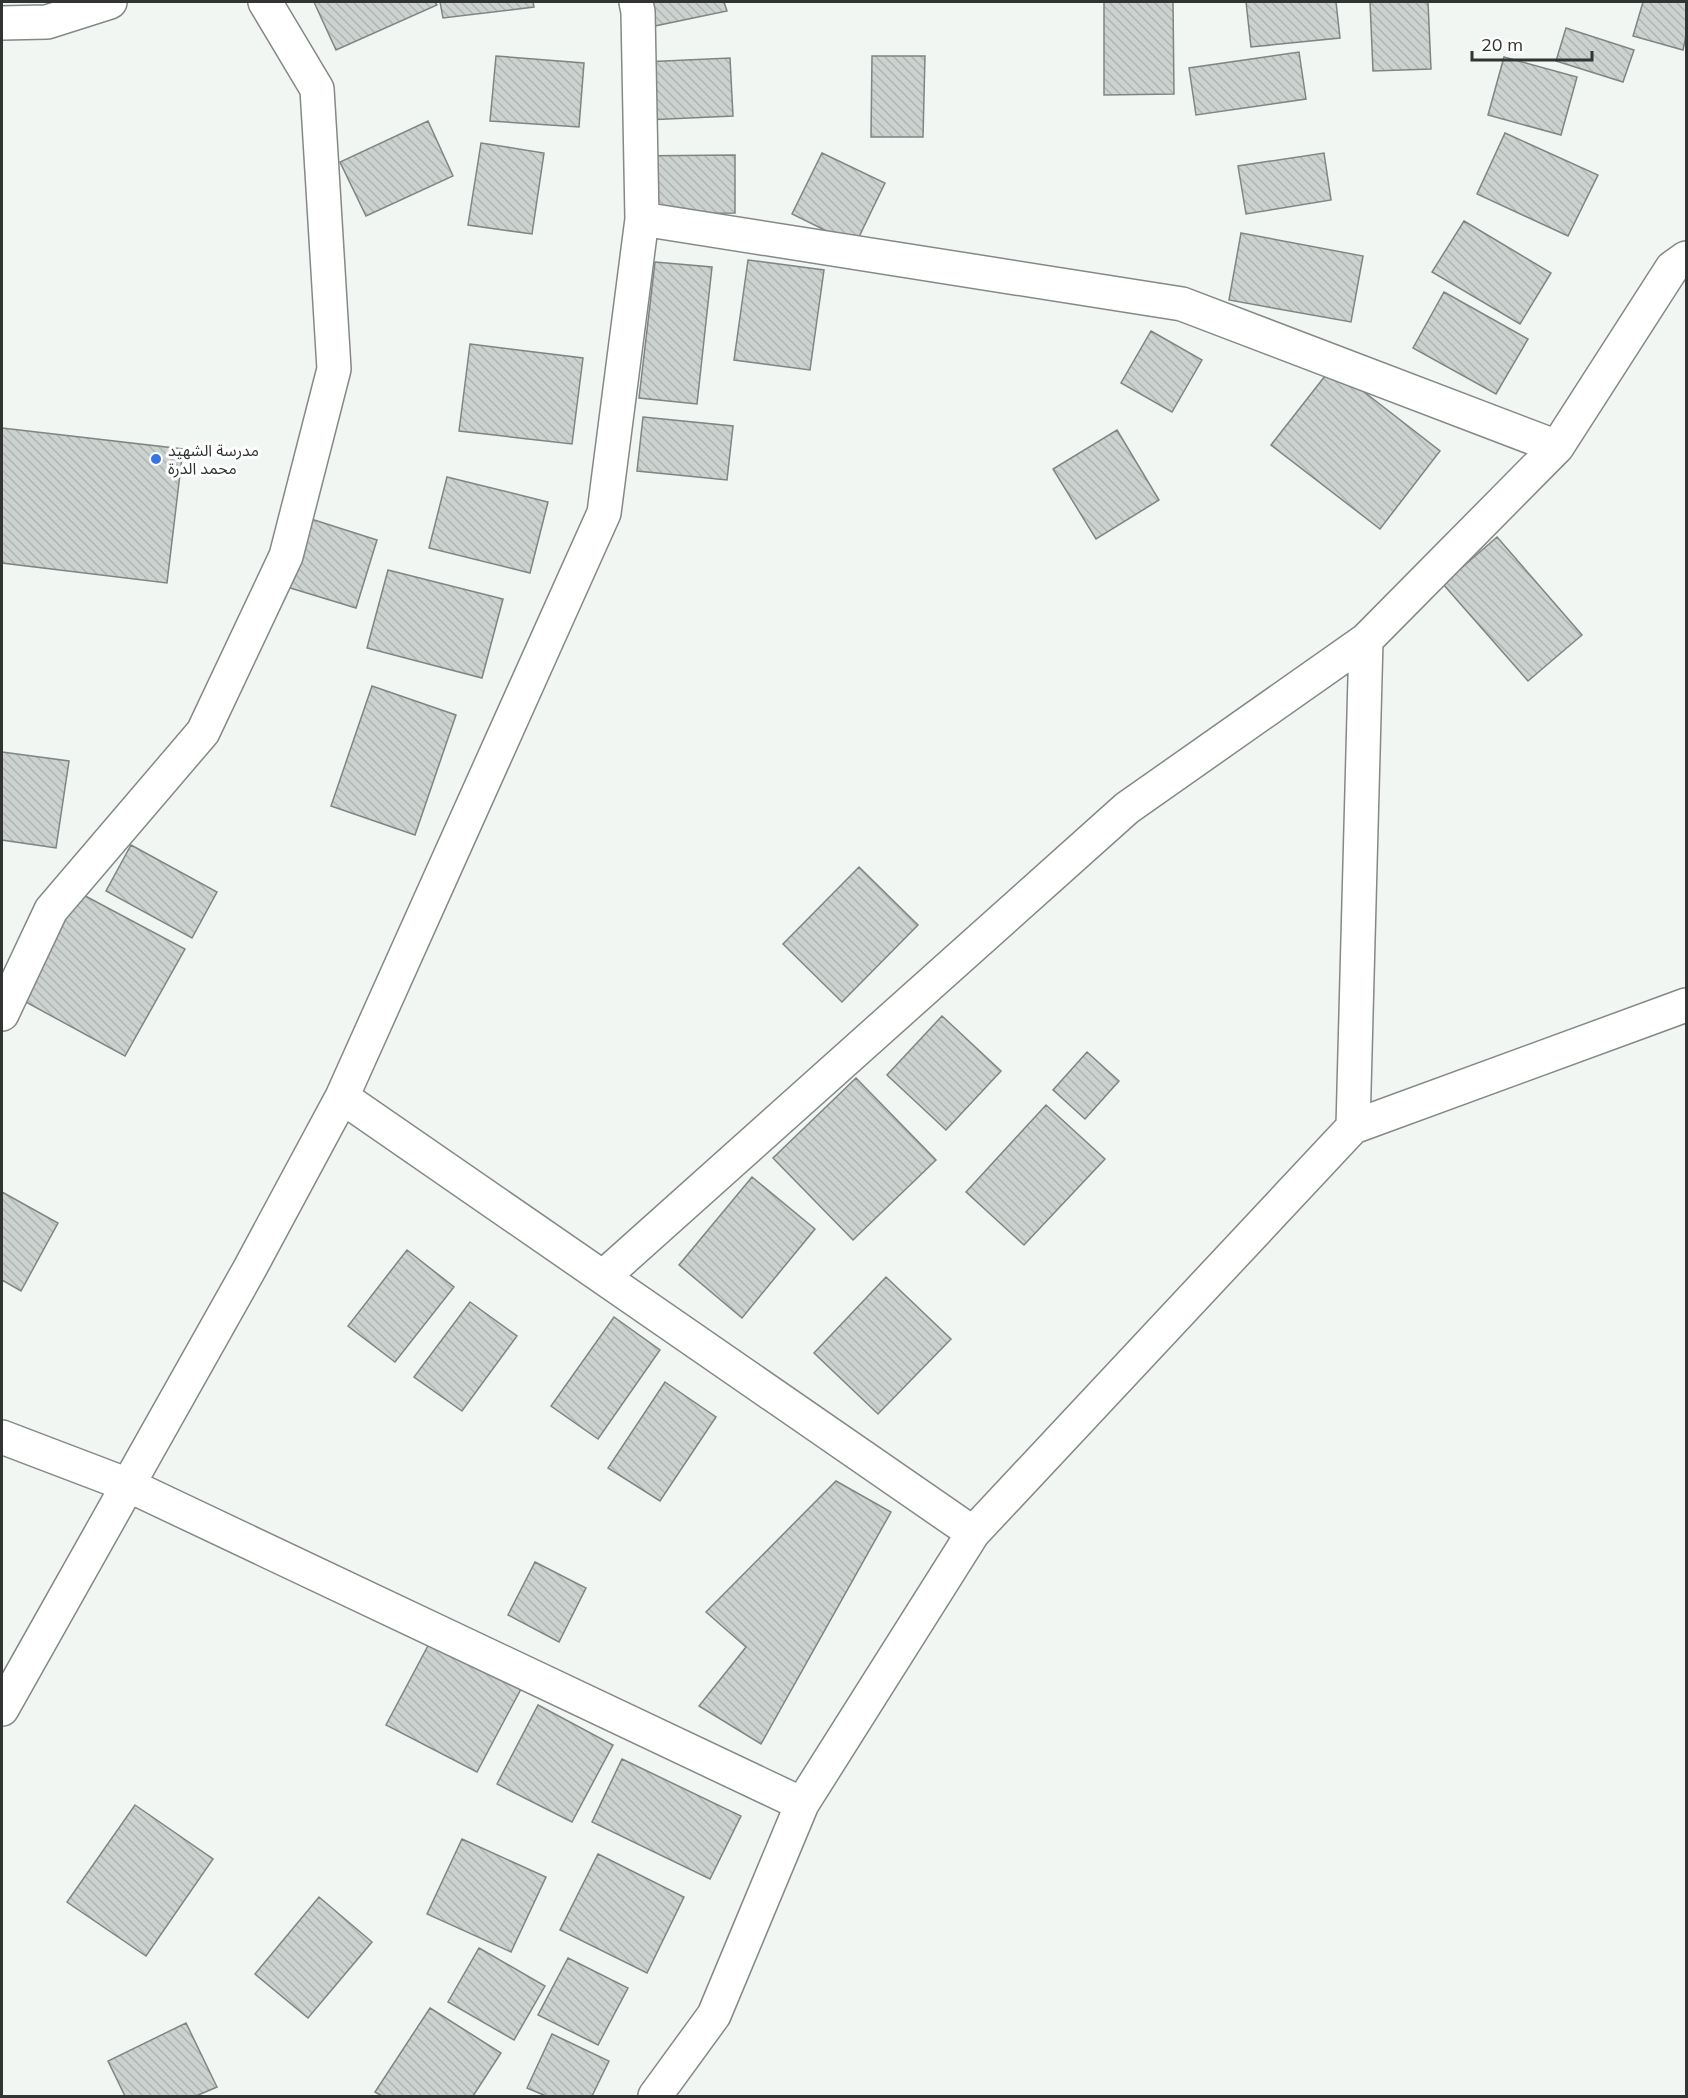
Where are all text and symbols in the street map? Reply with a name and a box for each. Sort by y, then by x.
scale bar [1472,24,1592,62]
text: 20 m [1481,33,1523,56]
place label: مدرسة الشهيد محمد الدرة [168,440,259,478]
marker: مدرسة الشهيد محمد الدرة [149,452,163,466]

